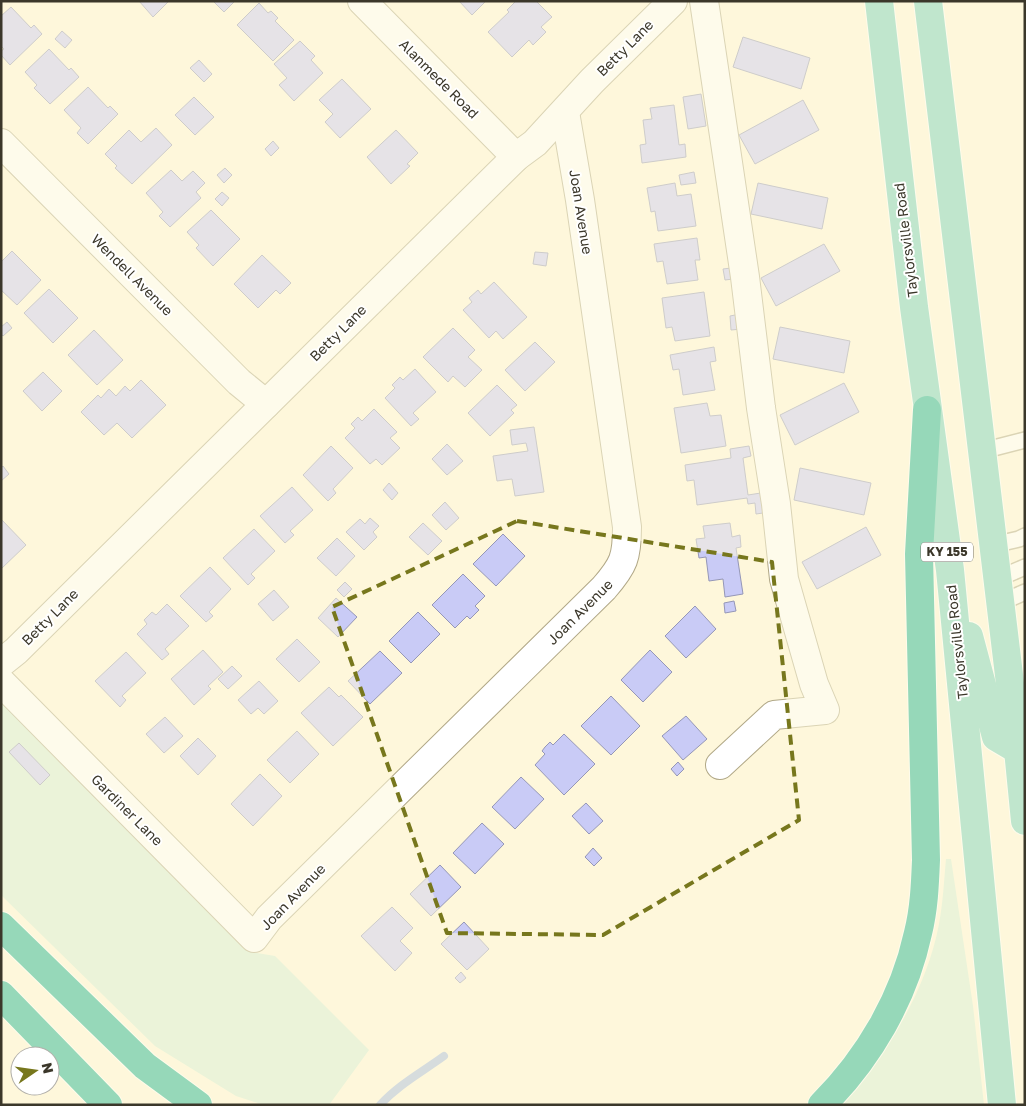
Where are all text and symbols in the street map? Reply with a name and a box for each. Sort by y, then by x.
street label: Betty Lane [593,16,656,79]
street label: Alanmede Road [396,35,483,122]
street label: Joan Avenue [566,168,597,256]
street label: Taylorsville Road [890,182,921,298]
street label: Wendell Avenue [88,230,177,319]
street label: Betty Lane [306,301,369,364]
road number: KY 155 [921,542,973,562]
street label: Joan Avenue [543,575,616,648]
street label: Taylorsville Road [942,584,971,700]
street label: Betty Lane [18,585,81,648]
street label: Gardiner Lane [88,770,167,849]
street label: Joan Avenue [257,860,328,933]
north arrow [10,1046,60,1096]
text: N [39,1061,58,1075]

